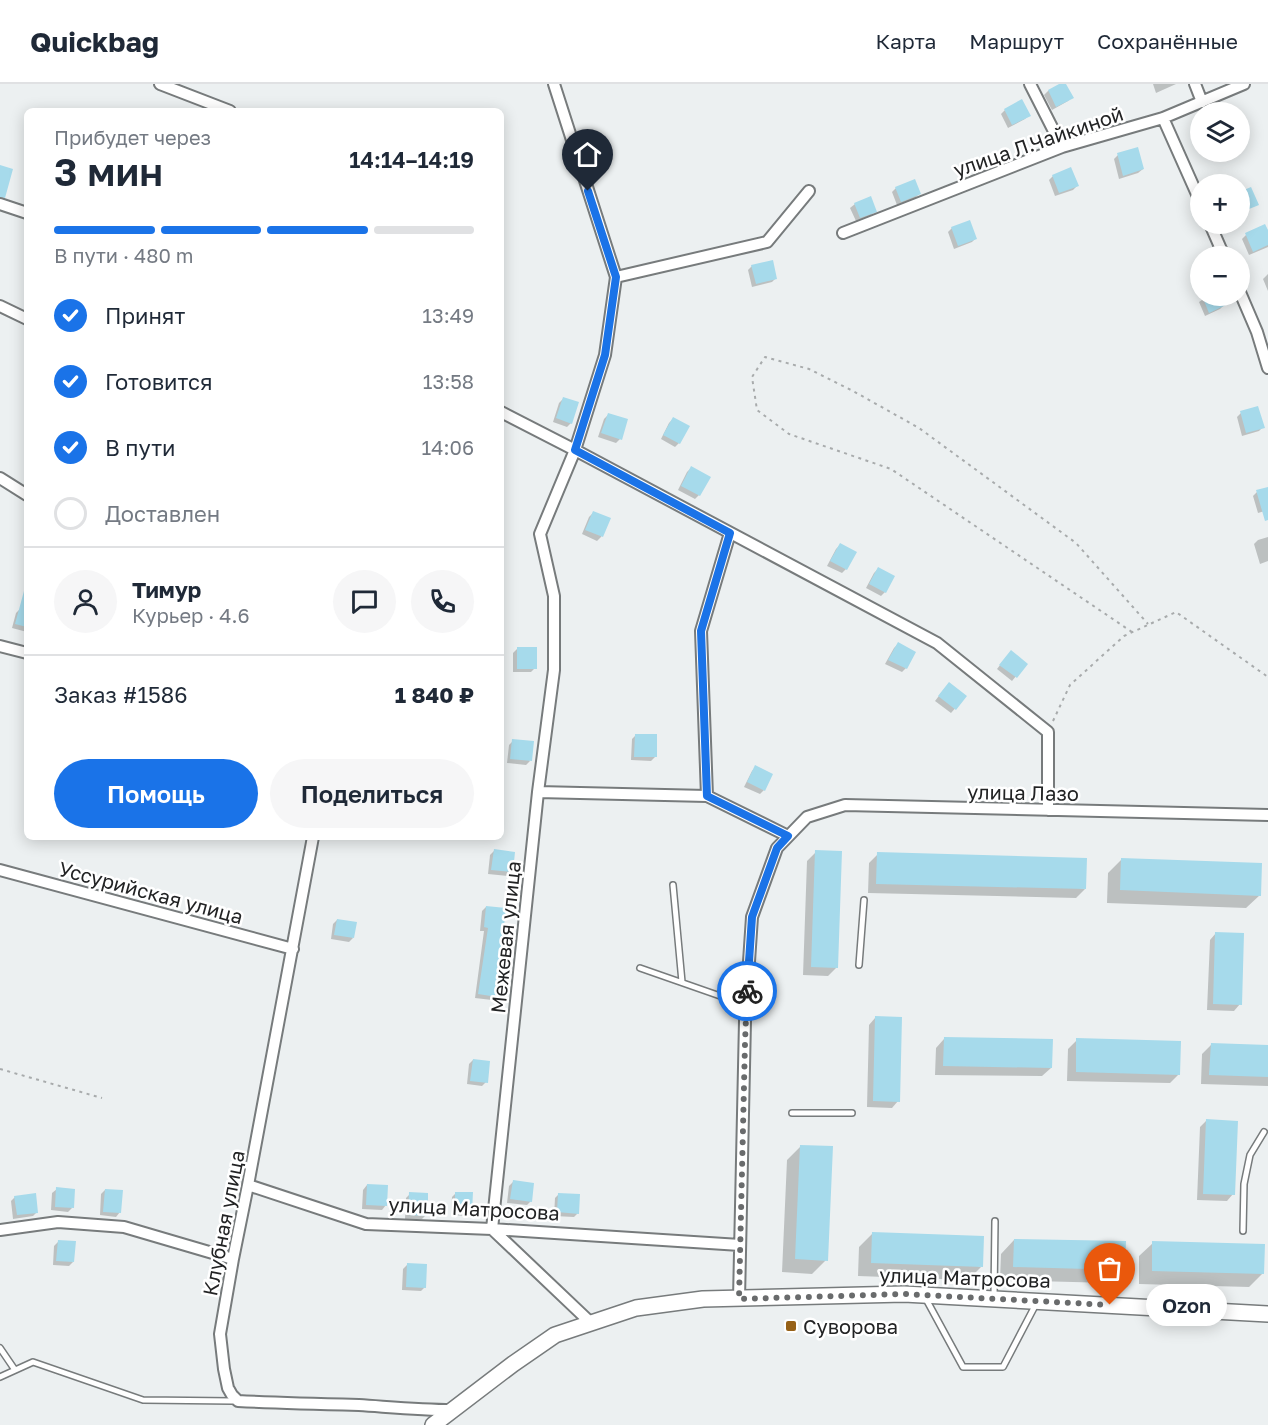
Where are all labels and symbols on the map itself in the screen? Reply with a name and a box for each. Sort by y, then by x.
street label: улица Л.Чайкиной [950,101,1126,181]
pin [562,129,613,191]
street label: улица Лазо [967,779,1079,805]
street label: Уссурийская улица [56,856,246,928]
street label: Межевая улица [485,860,525,1014]
courier [717,961,777,1021]
street label: Клубная улица [197,1148,249,1298]
street label: улица Матросова [388,1192,560,1224]
pin [1084,1243,1135,1305]
street label: улица Матросова [879,1262,1051,1292]
callout: Ozon [1146,1284,1227,1326]
place label: Суворова [803,1314,898,1338]
marker: Суворова [784,1319,798,1333]

